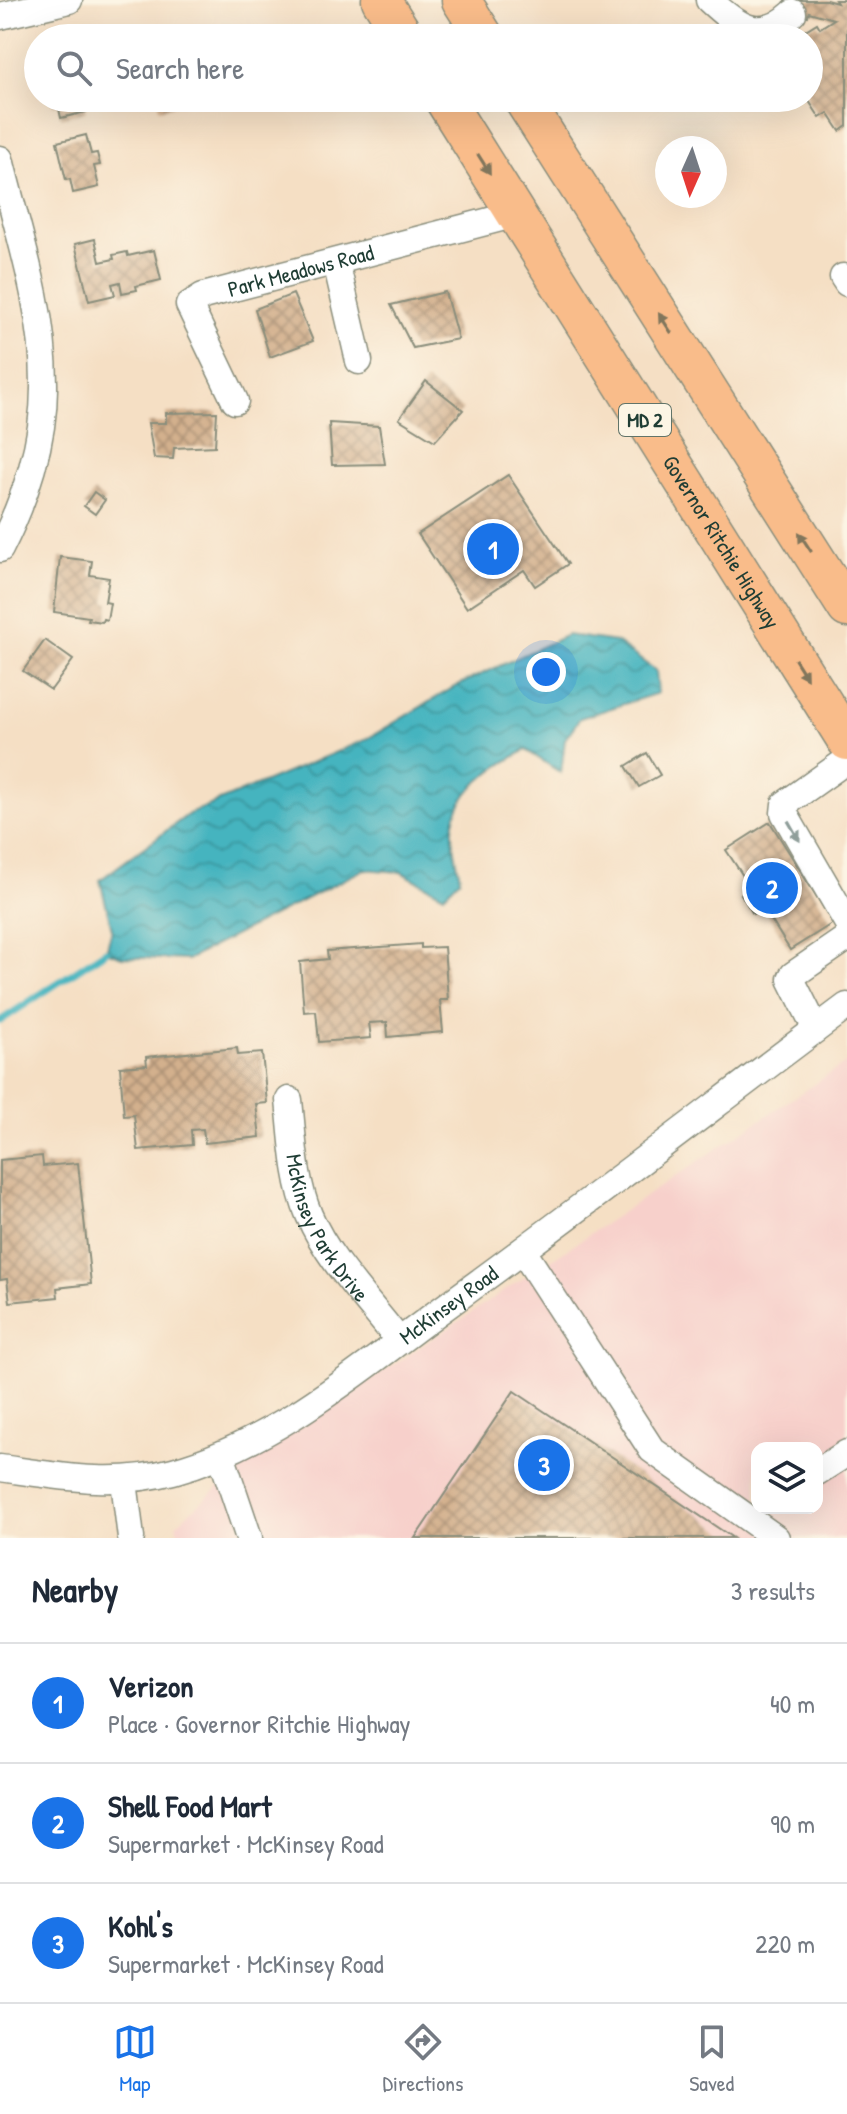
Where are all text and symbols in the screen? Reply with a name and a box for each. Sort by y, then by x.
search box [24,24,823,112]
icon: search [52,46,96,90]
text: Search here [116,48,244,88]
north arrow [655,136,727,208]
one-way arrow [477,153,491,175]
street label: Park Meadows Road [224,237,377,304]
one-way arrow [657,313,672,334]
road number: MD 2 [619,404,671,436]
street label: Governor Ritchie Highway [656,449,788,634]
pin: 1 [467,519,519,579]
one-way arrow [797,532,812,553]
your location [526,652,566,692]
one-way arrow [794,658,808,680]
one-way arrow [787,820,801,842]
pin: 2 [746,858,798,918]
street label: McKinsey Park Drive [279,1152,376,1308]
street label: McKinsey Road [393,1258,504,1351]
pin: 3 [518,1435,570,1495]
map controls [751,1442,823,1514]
button: layers [751,1442,823,1514]
text: Nearby [32,1567,118,1613]
text: 3 results [731,1573,815,1608]
text: Verizon [108,1666,194,1706]
text: 1 [53,1686,63,1721]
text: 40 m [770,1686,815,1721]
text: Place · Governor Ritchie Highway [108,1706,411,1741]
text: Shell Food Mart [108,1786,272,1826]
text: 2 [52,1806,64,1841]
text: 90 m [770,1806,815,1841]
text: Supermarket · McKinsey Road [108,1826,384,1861]
text: Kohl's [108,1906,173,1946]
text: 3 [52,1926,64,1961]
text: 220 m [755,1926,815,1961]
text: Supermarket · McKinsey Road [108,1946,384,1981]
tab: Map [113,2020,157,2098]
tab: Directions [383,2020,464,2098]
tab: Saved [689,2020,734,2098]

